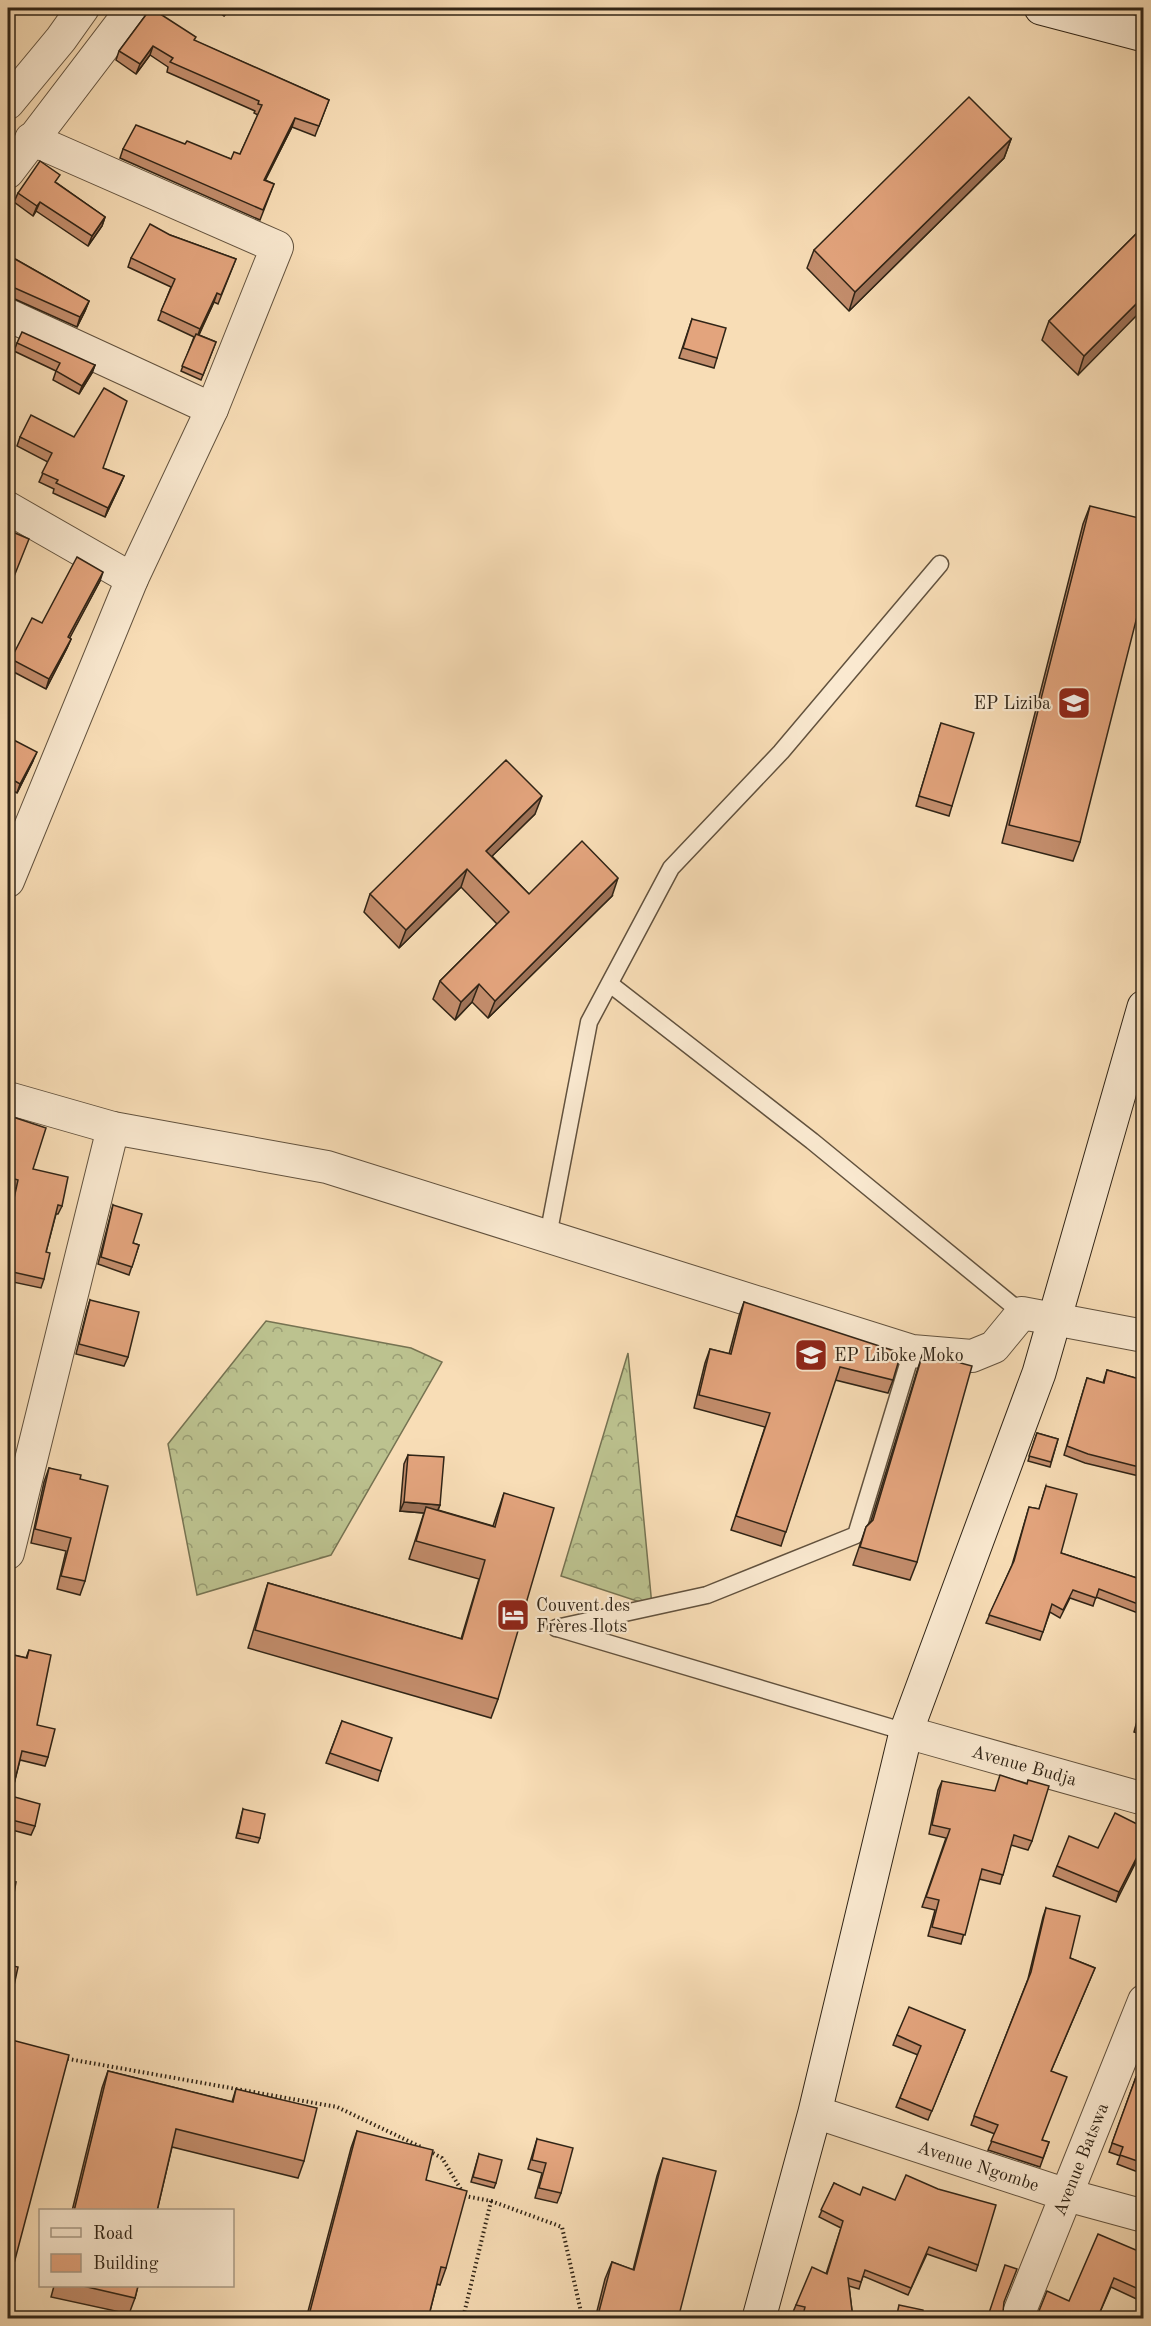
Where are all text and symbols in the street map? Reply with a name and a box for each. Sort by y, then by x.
school or university icon: EP Liziba [1056,685,1092,721]
place label: EP Liziba [973,695,1051,713]
school or university icon: EP Liboke Moko [793,1337,829,1373]
place label: EP Liboke Moko [834,1347,964,1365]
hotel icon: Couvent des Frères Ilots [495,1597,531,1633]
place label: Couvent des Frères Ilots [536,1597,630,1636]
street label: Avenue Budja [970,1743,1079,1790]
street label: Avenue Batswa [1051,2100,1112,2219]
street label: Avenue Ngombe [915,2138,1041,2195]
legend [39,2209,234,2287]
text: Road [93,2225,133,2243]
text: Building [93,2255,159,2273]

